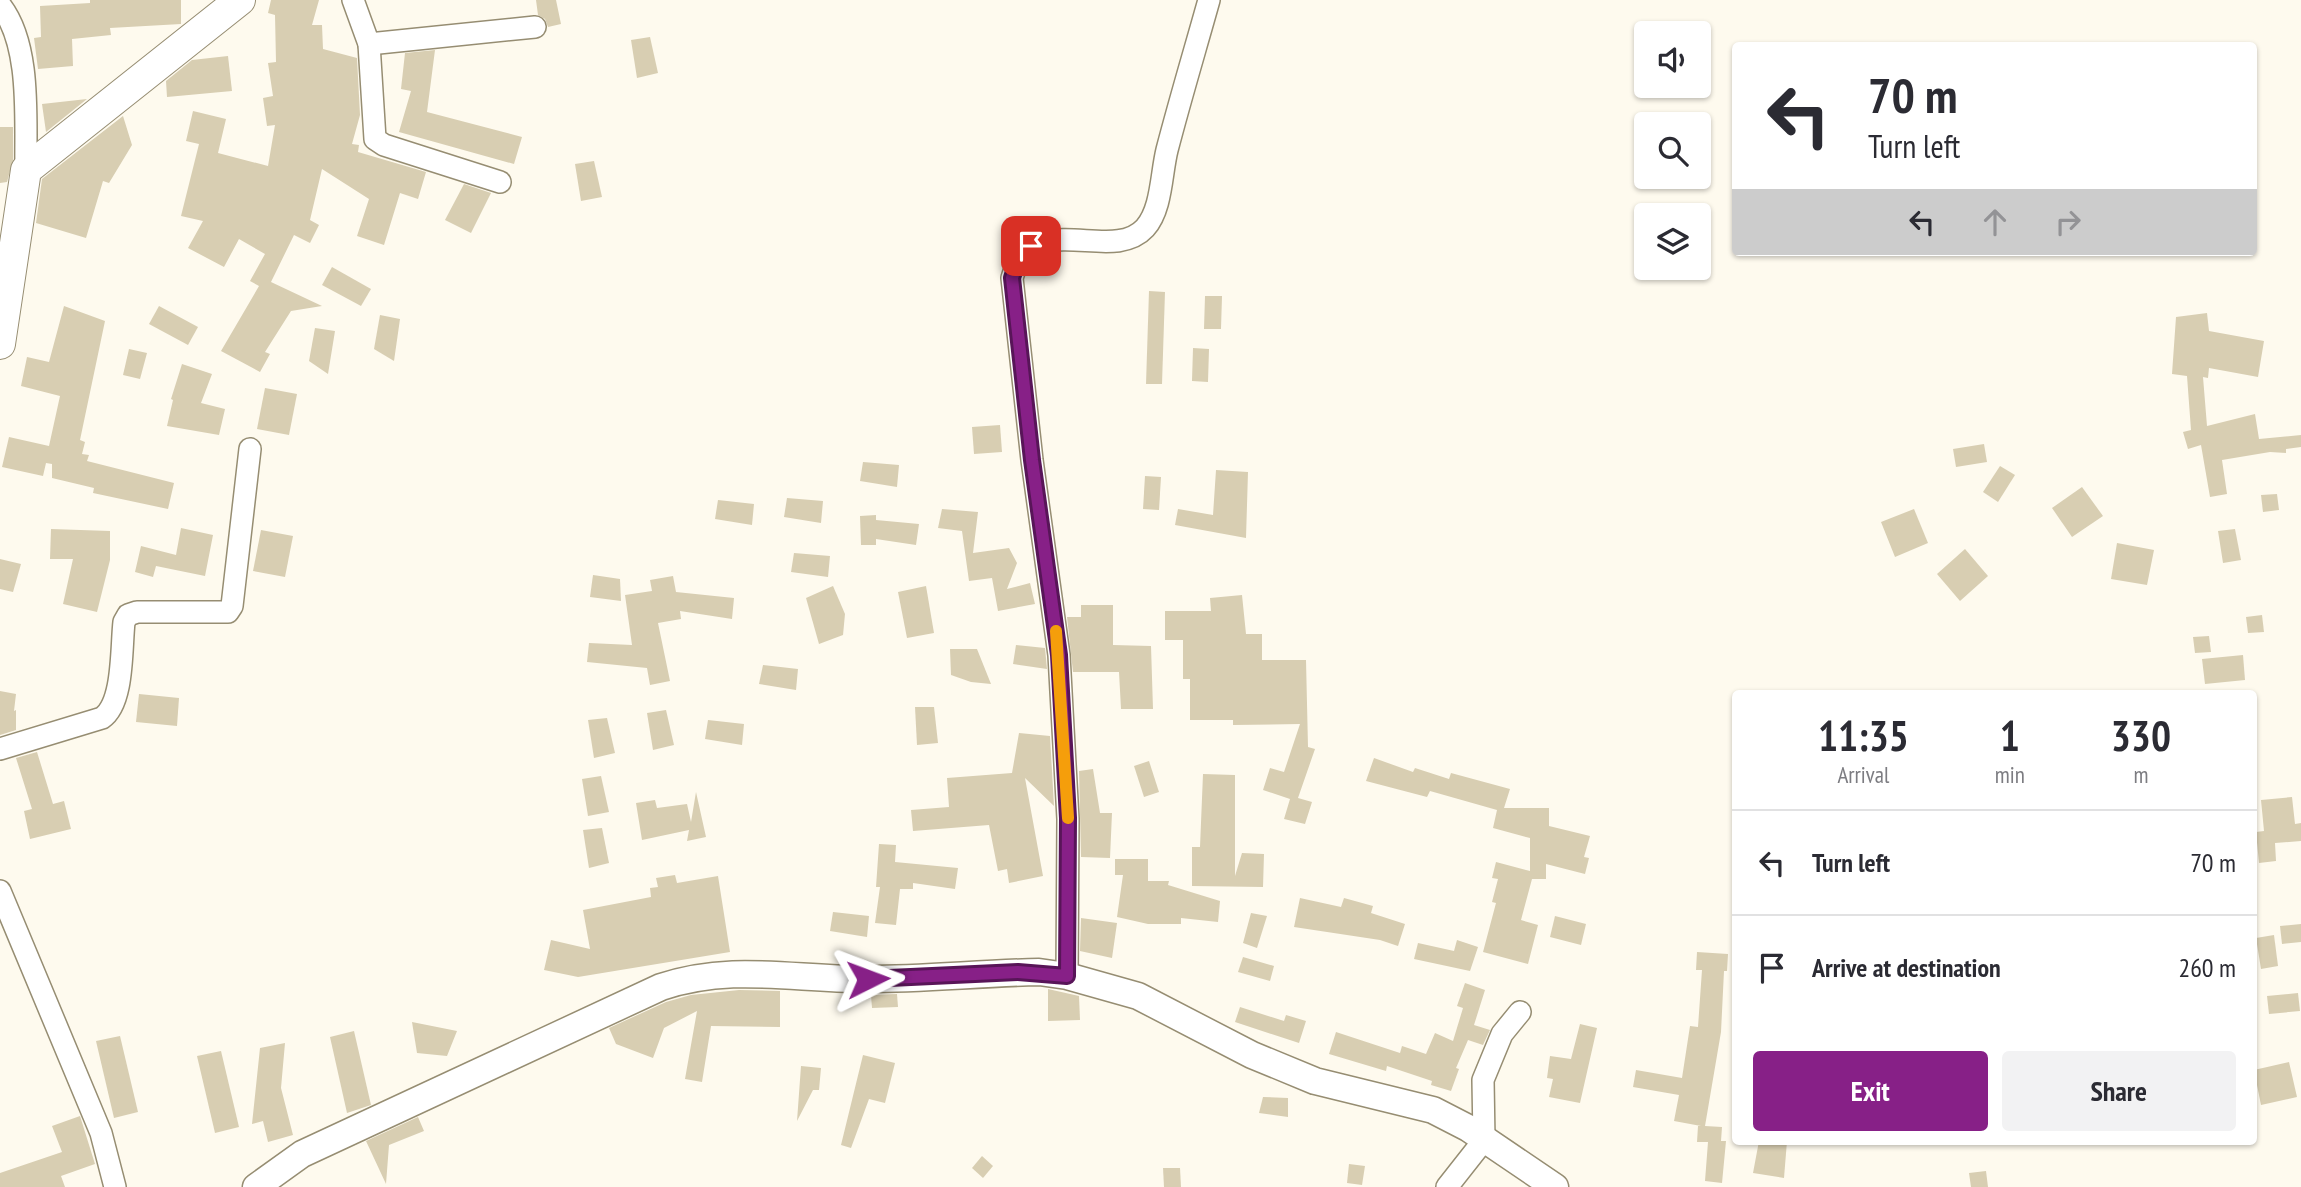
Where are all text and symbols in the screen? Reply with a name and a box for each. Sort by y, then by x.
map controls [1634,21,1711,280]
button: sound [1634,21,1711,98]
text: 70 m [1868,63,1957,127]
icon: left [1753,70,1844,161]
button: search [1634,112,1711,189]
text: Turn left [1868,125,1960,167]
button: layers [1634,203,1711,280]
icon: left [1903,203,1941,241]
icon: ahead [1976,203,2014,241]
icon: right [2049,203,2087,241]
pin [1001,216,1061,276]
icon: arrive [1012,227,1050,265]
text: 11:35 [1818,708,1909,763]
text: 1 [2000,708,2020,763]
text: 330 [2111,708,2171,763]
text: Arrival [1837,760,1889,789]
text: min [1995,760,2025,789]
text: m [2133,760,2148,789]
icon: left [1753,844,1791,882]
text: Turn left [1812,846,1890,879]
text: 70 m [2190,846,2236,879]
position arrow [831,942,905,1016]
icon: arrive [1753,949,1791,987]
text: Arrive at destination [1812,951,2001,984]
text: 260 m [2178,951,2236,984]
button: Exit [1753,1051,1988,1131]
button: Share [2002,1051,2236,1131]

